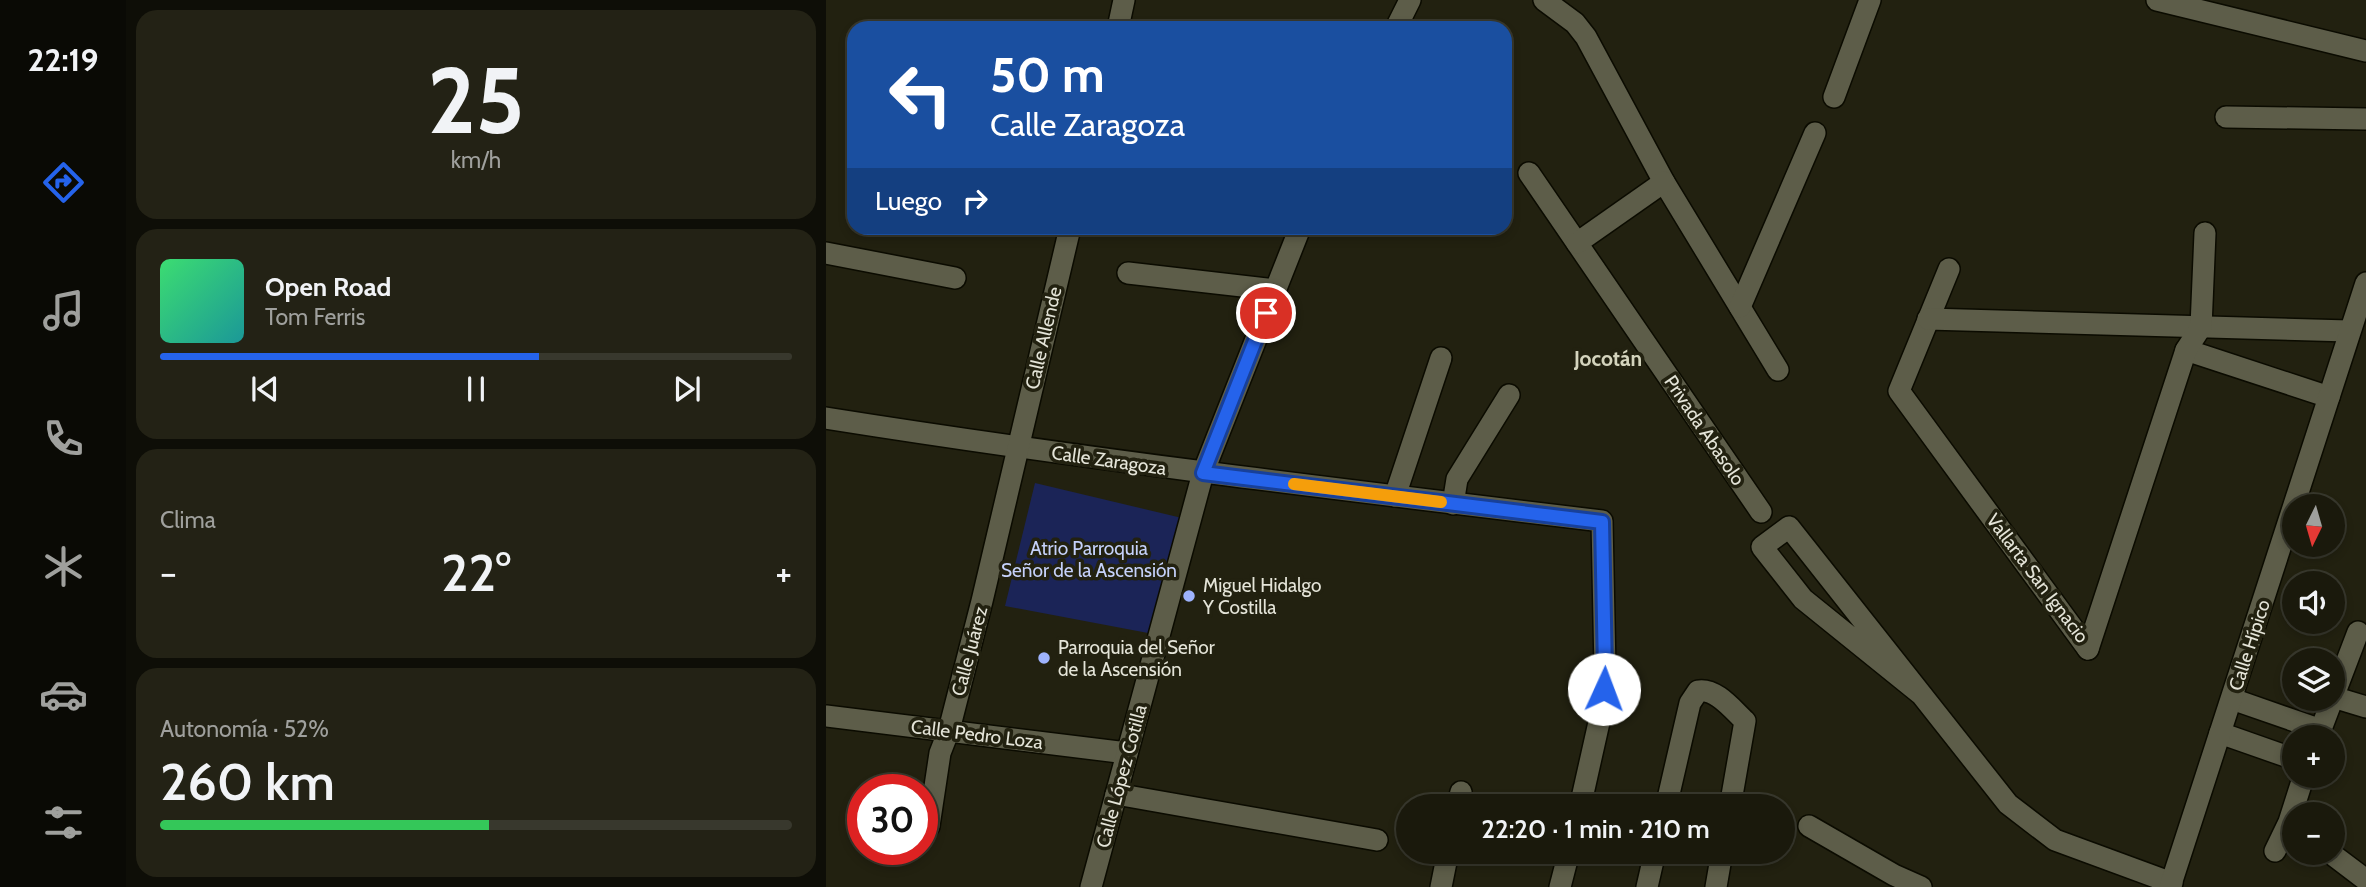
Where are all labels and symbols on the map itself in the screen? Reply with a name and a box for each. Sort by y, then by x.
pin [1236,283,1296,343]
street label: Calle Allende [1020,284,1067,392]
district label: Jocotán [1573,346,1642,371]
street label: Privada Abasolo [1659,371,1750,490]
street label: Calle Zaragoza [1050,441,1168,480]
north arrow [2282,494,2345,556]
street label: Vallarta San Ignacio [1982,509,2094,647]
park label: Atrio Parroquia Señor de la Ascensión [1001,537,1177,582]
place label: Miguel Hidalgo Y Costilla [1202,574,1322,619]
marker: Miguel Hidalgo Y Costilla [1181,588,1197,604]
street label: Calle Hípico [2224,597,2275,694]
street label: Calle Juárez [946,604,992,698]
place label: Parroquia del Señor de la Ascensión [1058,636,1215,681]
marker: Parroquia del Señor de la Ascensión [1036,650,1052,666]
position arrow [1567,652,1641,726]
street label: Calle López Cotilla [1091,702,1152,850]
street label: Calle Pedro Loza [910,715,1044,754]
speed limit sign: 30 [847,774,938,865]

